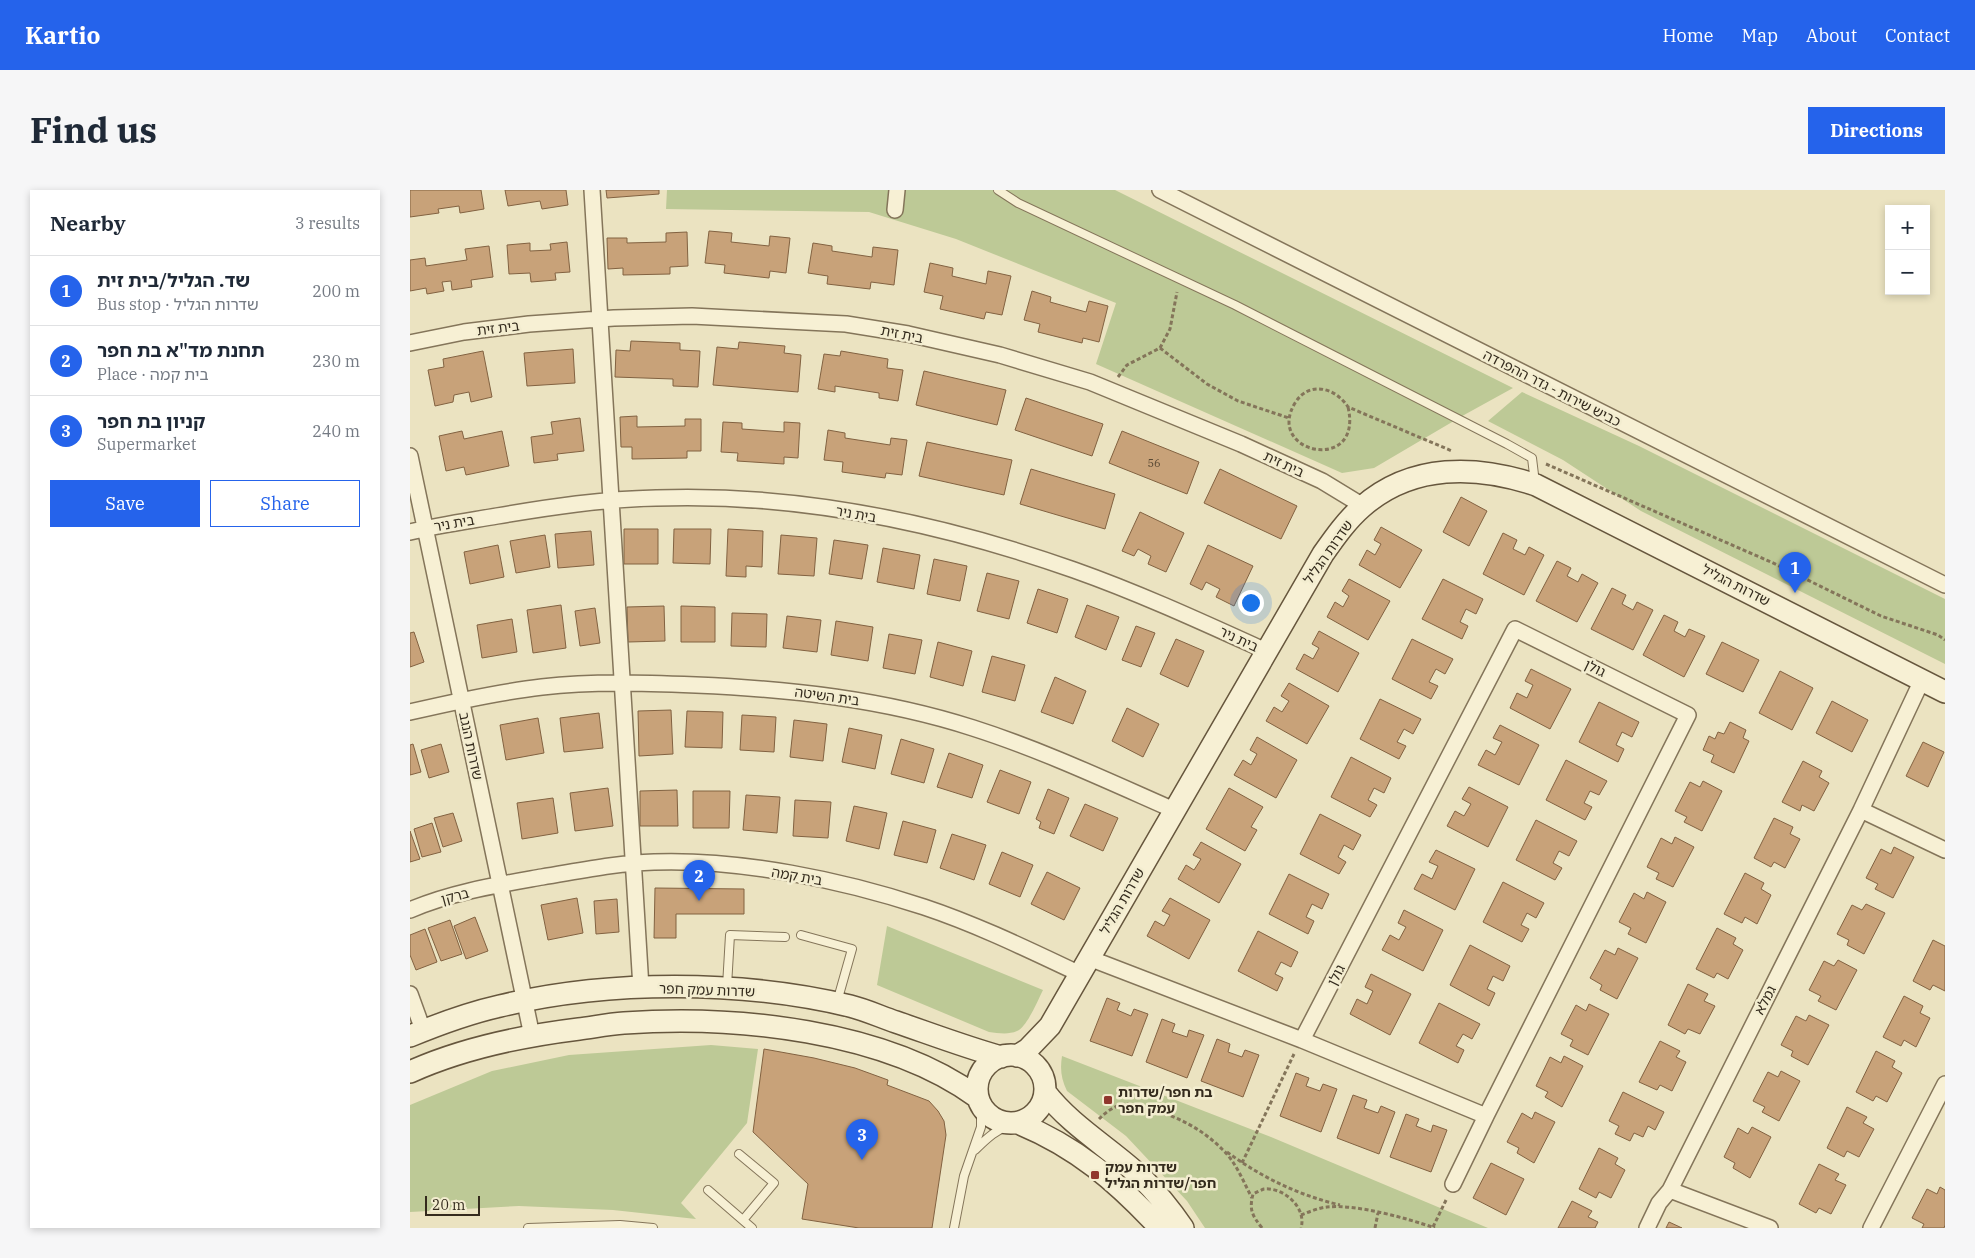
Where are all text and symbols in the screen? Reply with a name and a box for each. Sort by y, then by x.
text: Kartio [25,19,100,51]
text: Home [1662,24,1714,47]
text: Map [1742,24,1778,47]
text: About [1806,24,1857,47]
text: Contact [1885,24,1950,47]
text: Find us [30,107,157,153]
button: Directions [1808,107,1945,154]
map controls [1885,205,1930,295]
button: + [1885,205,1930,250]
text: Nearby [50,209,126,237]
text: 3 results [295,213,360,233]
button: − [1885,250,1930,295]
text: שד. הגליל/בית זית [97,268,250,292]
text: 1 [61,281,71,301]
text: 200 m [312,281,360,301]
text: Bus stop · שדרות הגליל [97,294,259,314]
street label: בית זית [476,316,520,340]
street label: בית זית [879,321,925,347]
text: תחנת מד"א בת חפר [97,338,265,362]
street label: כביש שירות - גדר ההפרדה [1480,345,1624,431]
text: 2 [61,351,71,371]
text: 230 m [312,351,360,371]
text: Place · בית קמה [97,364,209,384]
text: קניון בת חפר [97,409,205,433]
text: 3 [61,421,71,441]
text: 240 m [312,421,360,441]
text: Supermarket [97,434,196,454]
street label: בית זית [1261,447,1307,481]
house number: 56 [1147,456,1161,470]
button: Save [50,480,200,527]
button: Share [210,480,360,527]
street label: בית ניר [834,502,878,526]
street label: בית ניר [432,511,476,535]
street label: שדרות הגליל [1299,516,1357,588]
pin: 1 [1779,552,1811,593]
street label: שדרות הגליל [1699,560,1773,610]
your location [1238,590,1264,616]
street label: בית ניר [1217,622,1261,656]
street label: גולן [1581,655,1609,681]
street label: בית השיטה [793,683,861,709]
street label: שדרות הנגב [455,710,487,782]
pin: 2 [683,860,715,901]
street label: בית קמה [770,863,824,889]
street label: שדרות הגליל [1096,864,1148,938]
street label: ברקן [439,884,471,908]
street label: גולן [1323,961,1349,989]
street label: שדרות עמק חפר [659,979,755,1001]
street label: גמלא [1750,982,1780,1018]
place label: בת חפר/שדרות עמק חפר [1118,1083,1213,1117]
marker: בת חפר/שדרות עמק חפר [1102,1094,1114,1106]
pin: 3 [846,1119,878,1160]
place label: שדרות עמק חפר/שדרות הגליל [1105,1158,1216,1192]
marker: שדרות עמק חפר/שדרות הגליל [1089,1169,1101,1181]
scale bar [425,1193,480,1216]
text: 20 m [432,1196,465,1214]

